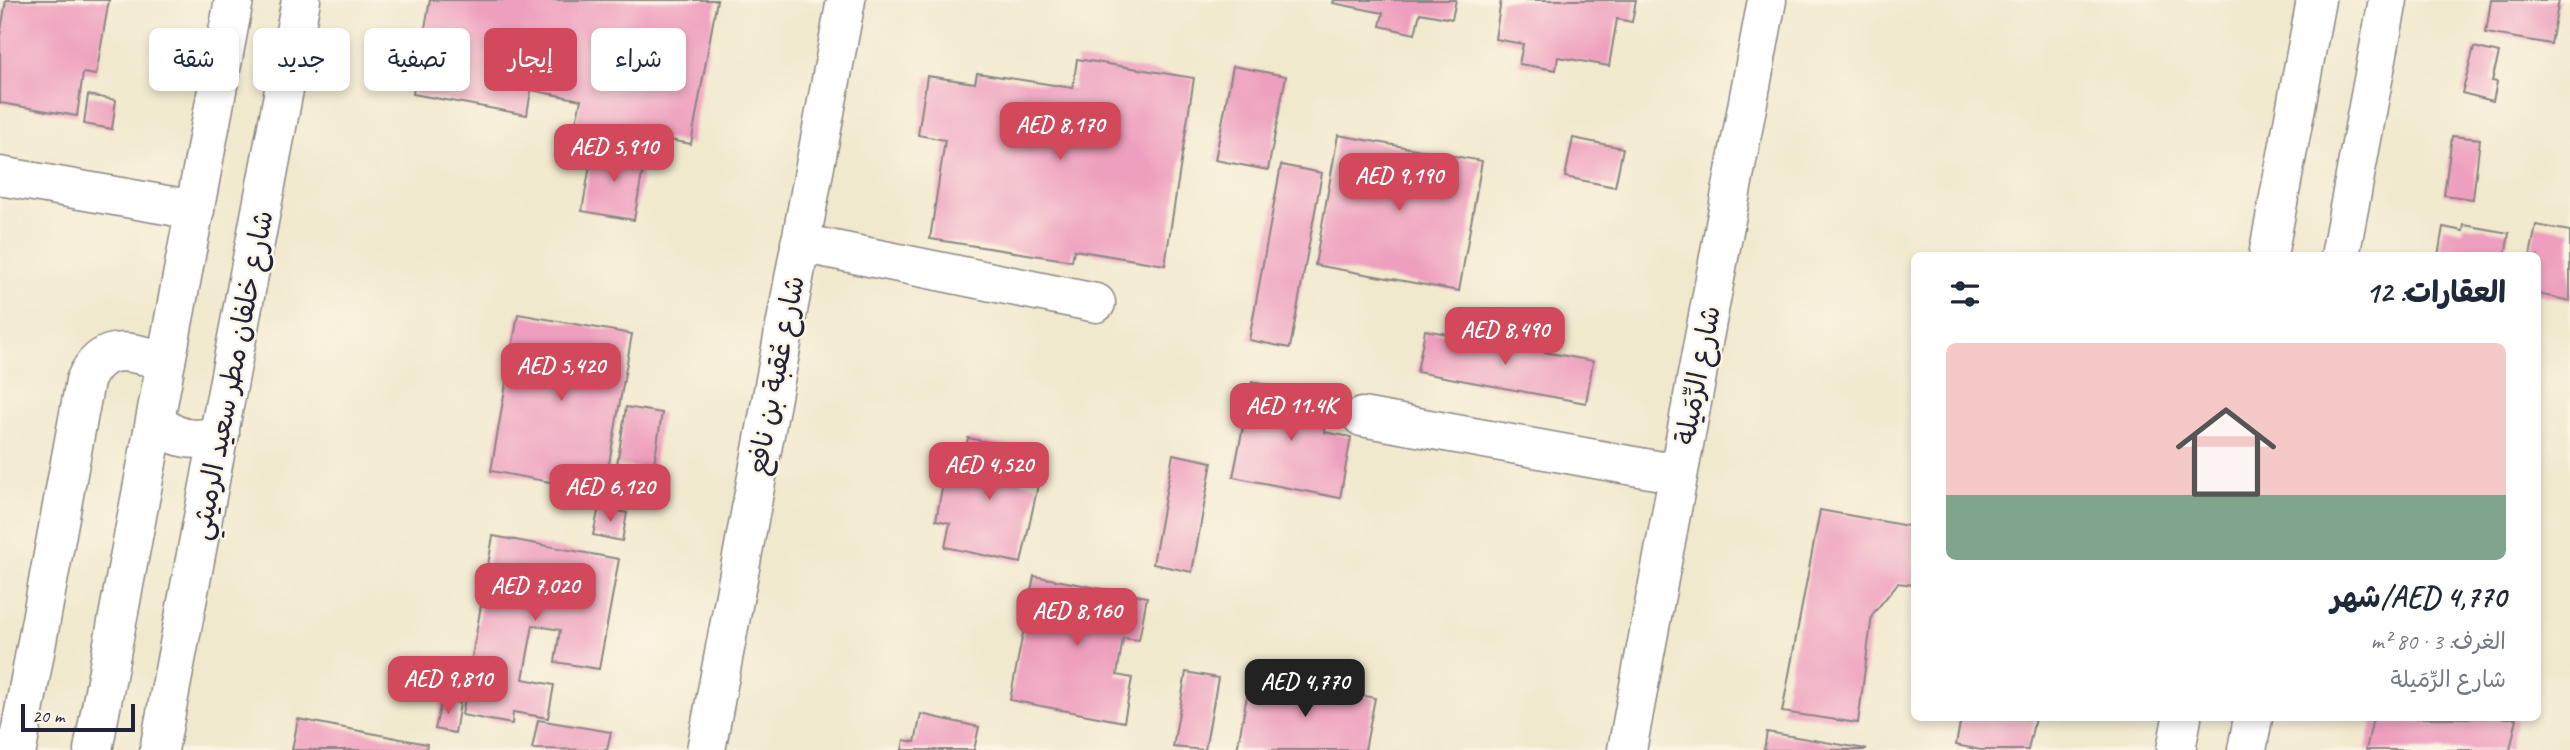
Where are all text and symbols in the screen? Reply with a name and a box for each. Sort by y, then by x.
chip: شقة [149,28,239,91]
chip: جديد [253,28,350,91]
chip: تصفية [364,28,470,91]
chip: إيجار [484,28,577,91]
chip: شراء [591,28,686,91]
pin: AED 8,170 [980,102,1140,162]
text: AED 8,170 [1016,110,1104,139]
pin: AED 5,910 [534,124,694,184]
text: AED 5,910 [570,132,658,161]
pin: AED 9,190 [1319,154,1479,213]
text: AED 9,190 [1355,161,1443,190]
street label: شارع خلفان مطر سعيد الرميثي [182,207,287,544]
street label: شارع عُقبة بن نافع [739,272,814,478]
text: العقارات: 12 [2365,273,2506,311]
icon: filters [1946,275,1984,313]
street label: شارع الرِّمَيلة [1667,303,1730,448]
pin: AED 8,490 [1425,308,1585,367]
text: AED 8,490 [1461,315,1549,344]
pin: AED 5,420 [481,344,641,403]
text: AED 5,420 [517,351,605,380]
pin: AED 11.4K [1211,384,1371,443]
icon: home [2163,389,2289,515]
text: AED 11.4K [1246,391,1336,420]
pin: AED 4,520 [909,442,1069,502]
text: AED 4,520 [945,450,1033,479]
pin: AED 6,120 [530,464,690,524]
text: AED 6,120 [565,472,655,501]
pin: AED 7,020 [455,564,615,623]
text: AED 7,020 [491,571,579,600]
text: AED 4,770/شهر [2331,578,2506,616]
pin: AED 8,160 [997,588,1157,648]
text: AED 8,160 [1032,596,1122,625]
text: الغرف: 3 · 80 m² [2371,627,2506,656]
pin: AED 9,810 [368,656,528,716]
pin: AED 4,770 [1225,660,1385,719]
text: AED 9,810 [404,664,492,693]
text: شارع الرِّمَيلة [2390,665,2506,694]
text: AED 4,770 [1261,667,1349,696]
scale bar [21,701,135,733]
text: 20 m [32,704,64,728]

